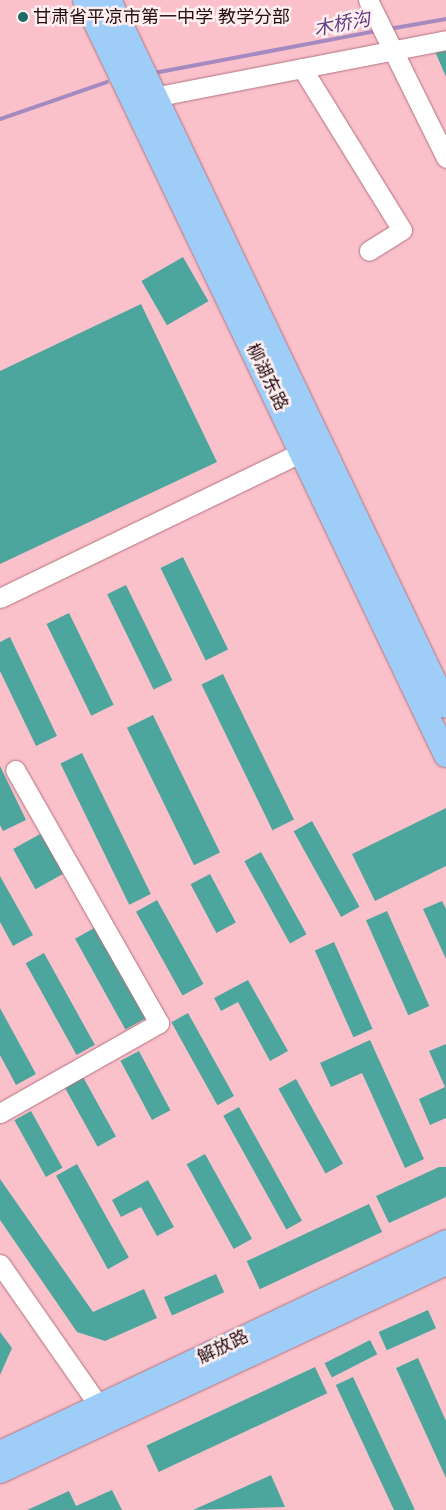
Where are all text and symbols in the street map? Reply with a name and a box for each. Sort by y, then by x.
place label: 甘肃省平凉市第一中学 教学分部 [33,6,290,28]
water label: 木桥沟 [312,7,372,41]
marker: 甘肃省平凉市第一中学 教学分部 [17,11,29,23]
street label: 柳湖东路 [242,340,292,414]
street label: 解放路 [194,1325,252,1369]

